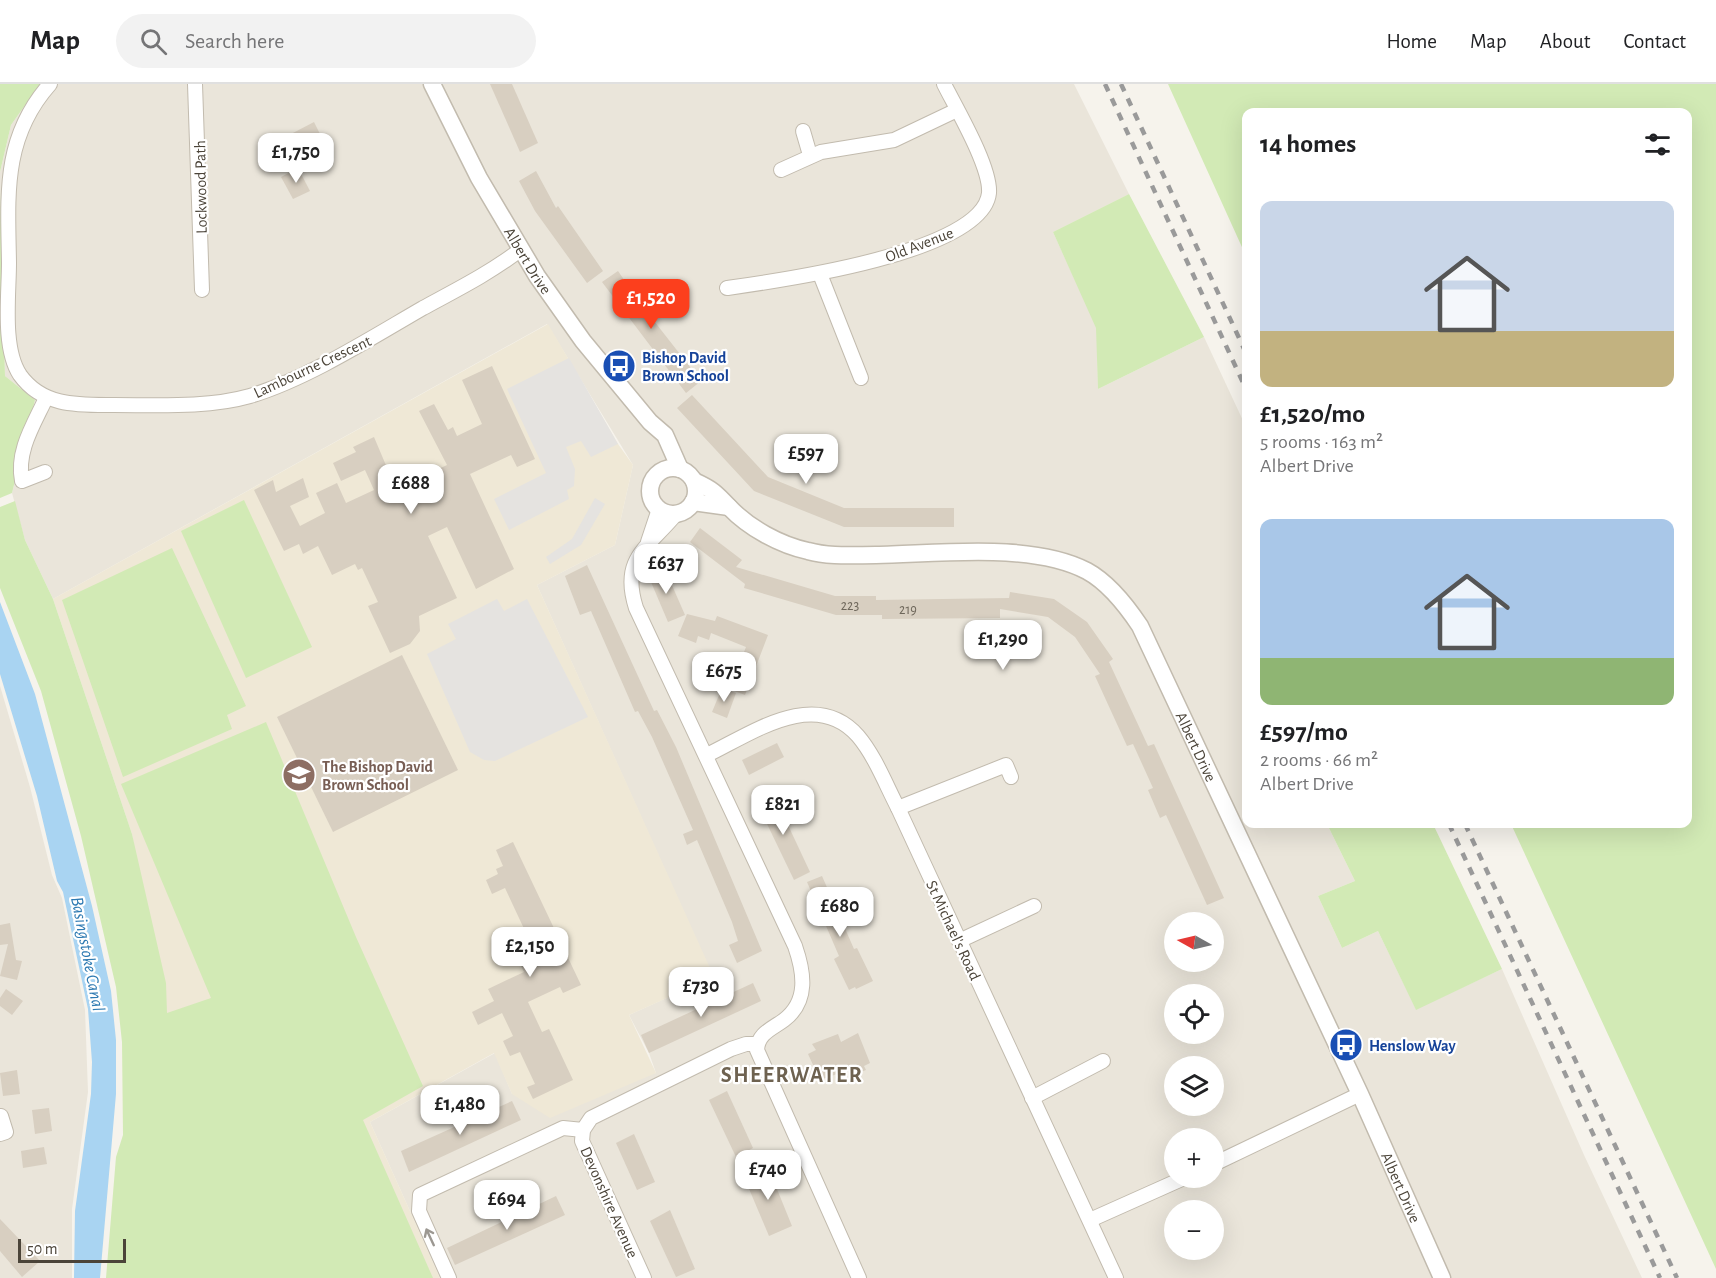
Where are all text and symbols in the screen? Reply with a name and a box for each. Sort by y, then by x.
search box [116,14,536,68]
icon: search [137,25,170,58]
text: Map [30,27,80,55]
text: Search here [185,30,284,52]
text: Home [1386,31,1437,52]
text: Map [1470,31,1507,52]
text: About [1540,31,1590,52]
text: Contact [1623,31,1686,52]
icon: filters [1641,128,1674,161]
text: 14 homes [1260,131,1356,157]
pin: £1,750 [247,133,345,184]
street label: Lockwood Path [192,140,210,234]
text: £1,750 [272,142,320,162]
street label: Albert Drive [501,225,554,297]
street label: Old Avenue [883,225,956,265]
icon: home [1413,240,1521,348]
pin: £1,520 [602,279,700,330]
text: £1,520 [626,288,676,308]
street label: Lambourne Crescent [251,333,374,401]
bus stop icon: Bishop David Brown School [601,348,637,384]
place label: Bishop David Brown School [642,350,729,384]
text: £1,520/mo [1260,401,1365,427]
text: 5 rooms · 163 m² [1260,432,1383,452]
pin: £597 [770,434,842,485]
text: £597 [788,443,824,463]
text: Albert Drive [1260,456,1354,476]
pin: £688 [375,464,447,515]
text: £688 [392,473,430,493]
pin: £637 [630,544,702,595]
text: £637 [648,553,684,573]
icon: home [1413,558,1521,666]
house number: 223 [841,599,859,613]
house number: 219 [899,603,917,617]
pin: £1,290 [954,620,1052,671]
text: £1,290 [978,629,1028,649]
pin: £675 [688,652,760,703]
text: £675 [706,661,742,681]
street label: Albert Drive [1173,710,1219,784]
text: £597/mo [1260,719,1348,745]
text: 2 rooms · 66 m² [1260,750,1378,770]
school or university icon: The Bishop David Brown School [281,757,317,793]
place label: The Bishop David Brown School [322,759,434,793]
text: Albert Drive [1260,774,1354,794]
pin: £821 [747,785,819,836]
text: £821 [765,794,801,814]
street label: St Michael's Road [923,878,983,983]
pin: £680 [804,887,876,938]
water label: Basingstoke Canal [67,895,107,1013]
text: £680 [821,896,859,916]
north arrow [1164,912,1224,972]
map controls [1164,912,1224,1260]
pin: £2,150 [481,927,579,978]
text: £2,150 [505,936,555,956]
pin: £730 [665,967,737,1018]
text: £730 [683,976,719,996]
button: locate [1164,984,1224,1044]
bus stop icon: Henslow Way [1328,1027,1364,1063]
place label: Henslow Way [1369,1038,1457,1055]
button: layers [1164,1056,1224,1116]
district label: SHEERWATER [721,1064,863,1086]
pin: £1,480 [411,1085,509,1136]
text: £1,480 [434,1094,486,1114]
button: + [1164,1128,1224,1188]
street label: Devonshire Avenue [577,1144,641,1261]
pin: £740 [732,1150,804,1201]
street label: Albert Drive [1378,1150,1423,1225]
text: £740 [749,1159,787,1179]
pin: £694 [471,1180,543,1231]
text: £694 [488,1189,526,1209]
button: − [1164,1200,1224,1260]
one-way arrow [424,1228,436,1246]
scale bar [18,1236,126,1264]
text: 50 m [27,1241,58,1257]

